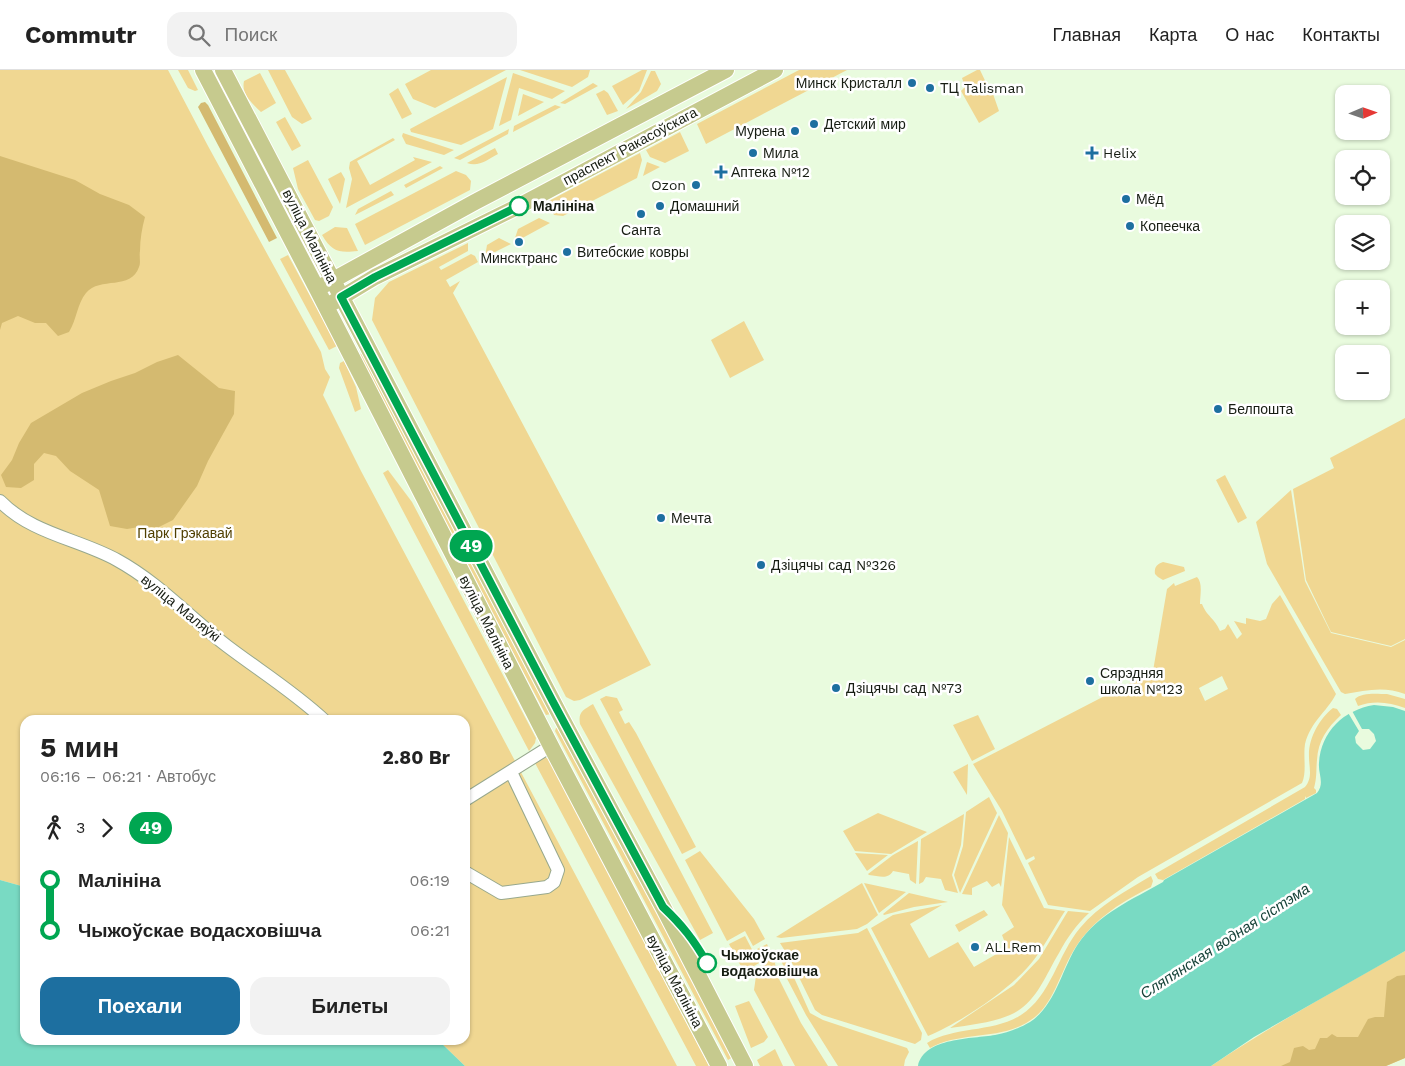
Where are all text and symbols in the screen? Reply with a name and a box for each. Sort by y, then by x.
search box [167,12,517,57]
text: Commutr [25,21,137,49]
icon: search [185,21,213,49]
text: Поиск [225,23,277,46]
text: Главная [1052,24,1121,45]
text: Карта [1149,24,1197,45]
text: О нас [1225,24,1274,45]
text: Контакты [1302,24,1380,45]
place label: Минск Кристалл [796,75,902,91]
marker: Минск Кристалл [906,77,918,89]
place label: ТЦ Talisman [940,80,1024,96]
marker: ТЦ Talisman [924,82,936,94]
north arrow [1335,85,1390,140]
map controls [1335,85,1390,400]
street label: праспект Ракасоўскага [560,104,700,188]
place label: Детский мир [824,116,906,132]
marker: Детский мир [808,118,820,130]
place label: Мурена [735,123,785,139]
marker: Мурена [789,125,801,137]
place label: Мила [763,145,799,161]
place label: Helix [1103,145,1137,161]
marker: Helix [1085,146,1099,160]
marker: Мила [747,147,759,159]
button: locate [1335,150,1390,205]
place label: Аптека №12 [731,164,810,180]
marker: Аптека №12 [715,166,727,178]
place label: Ozon [651,177,686,193]
marker: Ozon [690,179,702,191]
street label: вуліца Малініна [280,187,341,286]
place label: Мёд [1136,191,1164,207]
marker: Мёд [1120,193,1132,205]
marker: Малініна [509,196,529,216]
place label: Малініна [533,198,594,214]
place label: Домашний [670,198,739,214]
marker: Домашний [654,200,666,212]
marker: Санта [635,208,647,220]
button: layers [1335,215,1390,270]
place label: Копеечка [1140,218,1200,234]
marker: Копеечка [1124,220,1136,232]
place label: Санта [621,222,661,238]
marker: Минсктранс [513,236,525,248]
place label: Витебские ковры [577,244,689,260]
marker: Витебские ковры [561,246,573,258]
place label: Минсктранс [480,250,558,266]
button: + [1335,280,1390,335]
button: − [1335,345,1390,400]
place label: Белпошта [1228,401,1294,417]
marker: Белпошта [1212,403,1224,415]
place label: Мечта [671,510,712,526]
marker: Мечта [655,512,667,524]
park label: Парк Грэкавай [137,525,233,541]
line badge: 49 [448,530,494,562]
text: 49 [460,535,482,556]
place label: Дзіцячы сад №326 [771,557,896,573]
marker: Дзіцячы сад №326 [755,559,767,571]
street label: вуліца Маляўкі [138,571,224,645]
street label: вуліца Малініна [457,573,518,672]
place label: Сярэдняя школа №123 [1100,665,1183,697]
marker: Сярэдняя школа №123 [1084,675,1096,687]
place label: Дзіцячы сад №73 [846,680,962,696]
marker: Дзіцячы сад №73 [830,682,842,694]
text: 5 мин [40,731,119,764]
text: 2.80 Br [382,746,450,769]
text: 06:16 – 06:21 · Автобус [40,767,216,786]
icon: walk [40,814,68,842]
icon: forward [93,814,121,842]
text: 49 [139,817,162,838]
text: 3 [76,818,85,837]
text: Малініна [78,869,161,892]
text: 06:19 [409,871,450,890]
water label: Сляпянская водная сістэма [1137,879,1313,1003]
text: Чыжоўскае водасховішча [78,919,321,942]
text: 06:21 [410,921,450,940]
street label: вуліца Малініна [644,932,706,1030]
place label: ALLRem [985,939,1041,955]
marker: ALLRem [969,941,981,953]
place label: Чыжоўскае водасховішча [721,947,818,979]
marker: Чыжоўскае водасховішча [697,953,717,973]
button: Поехали [40,977,240,1035]
button: Билеты [250,977,450,1035]

